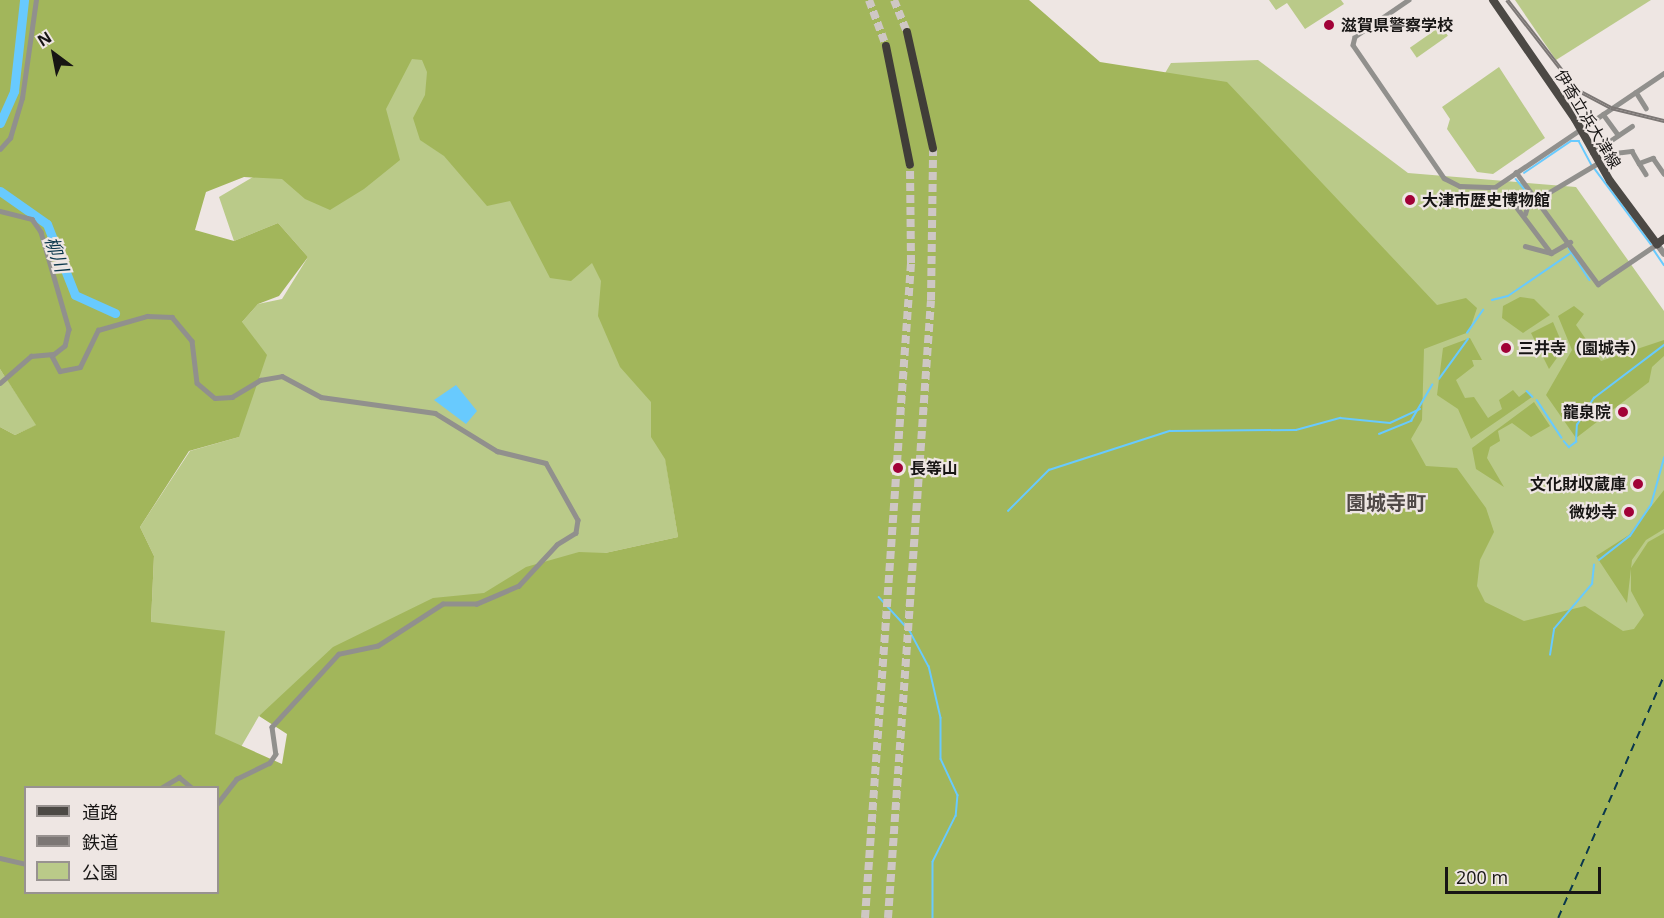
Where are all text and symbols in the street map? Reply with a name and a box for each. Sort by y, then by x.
place label: 滋賀県警察学校 [1341,15,1453,35]
marker: 滋賀県警察学校 [1322,18,1336,32]
north arrow [24,24,84,84]
text: N [33,26,56,52]
street label: 伊香立浜大津線 [1551,66,1625,172]
place label: 大津市歴史博物館 [1422,190,1550,210]
marker: 大津市歴史博物館 [1403,193,1417,207]
water label: 柳川 [41,233,73,275]
place label: 三井寺（園城寺） [1518,338,1646,358]
marker: 三井寺（園城寺） [1499,341,1513,355]
place label: 龍泉院 [1563,402,1611,422]
marker: 龍泉院 [1616,405,1630,419]
place label: 長等山 [910,458,958,478]
marker: 長等山 [891,461,905,475]
place label: 文化財収蔵庫 [1530,474,1626,494]
marker: 文化財収蔵庫 [1631,477,1645,491]
district label: 園城寺町 [1346,490,1426,514]
place label: 微妙寺 [1569,502,1617,522]
marker: 微妙寺 [1622,505,1636,519]
legend [24,786,219,894]
text: 道路 [82,800,118,824]
text: 鉄道 [82,830,118,854]
scale bar [1448,855,1604,893]
text: 公園 [82,860,118,884]
text: 200 m [1456,865,1508,889]

